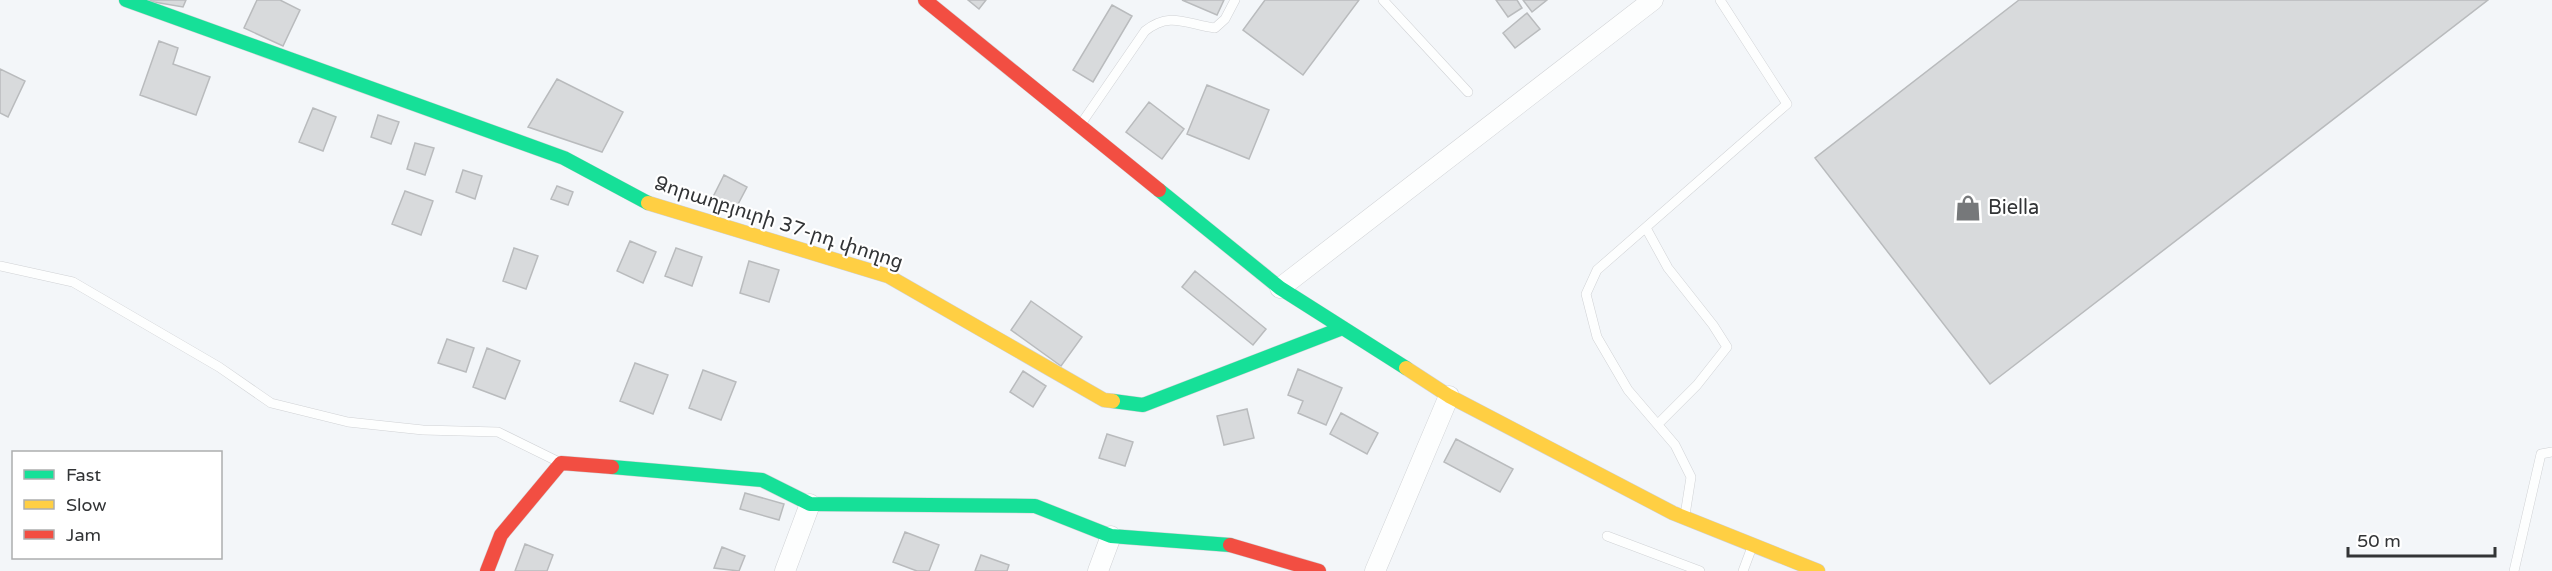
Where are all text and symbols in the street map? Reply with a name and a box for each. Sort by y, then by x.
street label: Ձորաղբյուրի 37-րդ փողոց [652,171,906,275]
shop icon: Biella [1953,193,1983,223]
place label: Biella [1988,196,2039,220]
legend [12,451,222,559]
text: Fast [66,464,101,486]
text: Slow [66,494,107,516]
scale bar [2348,520,2495,558]
text: Jam [66,524,101,546]
text: 50 m [2357,530,2401,552]

